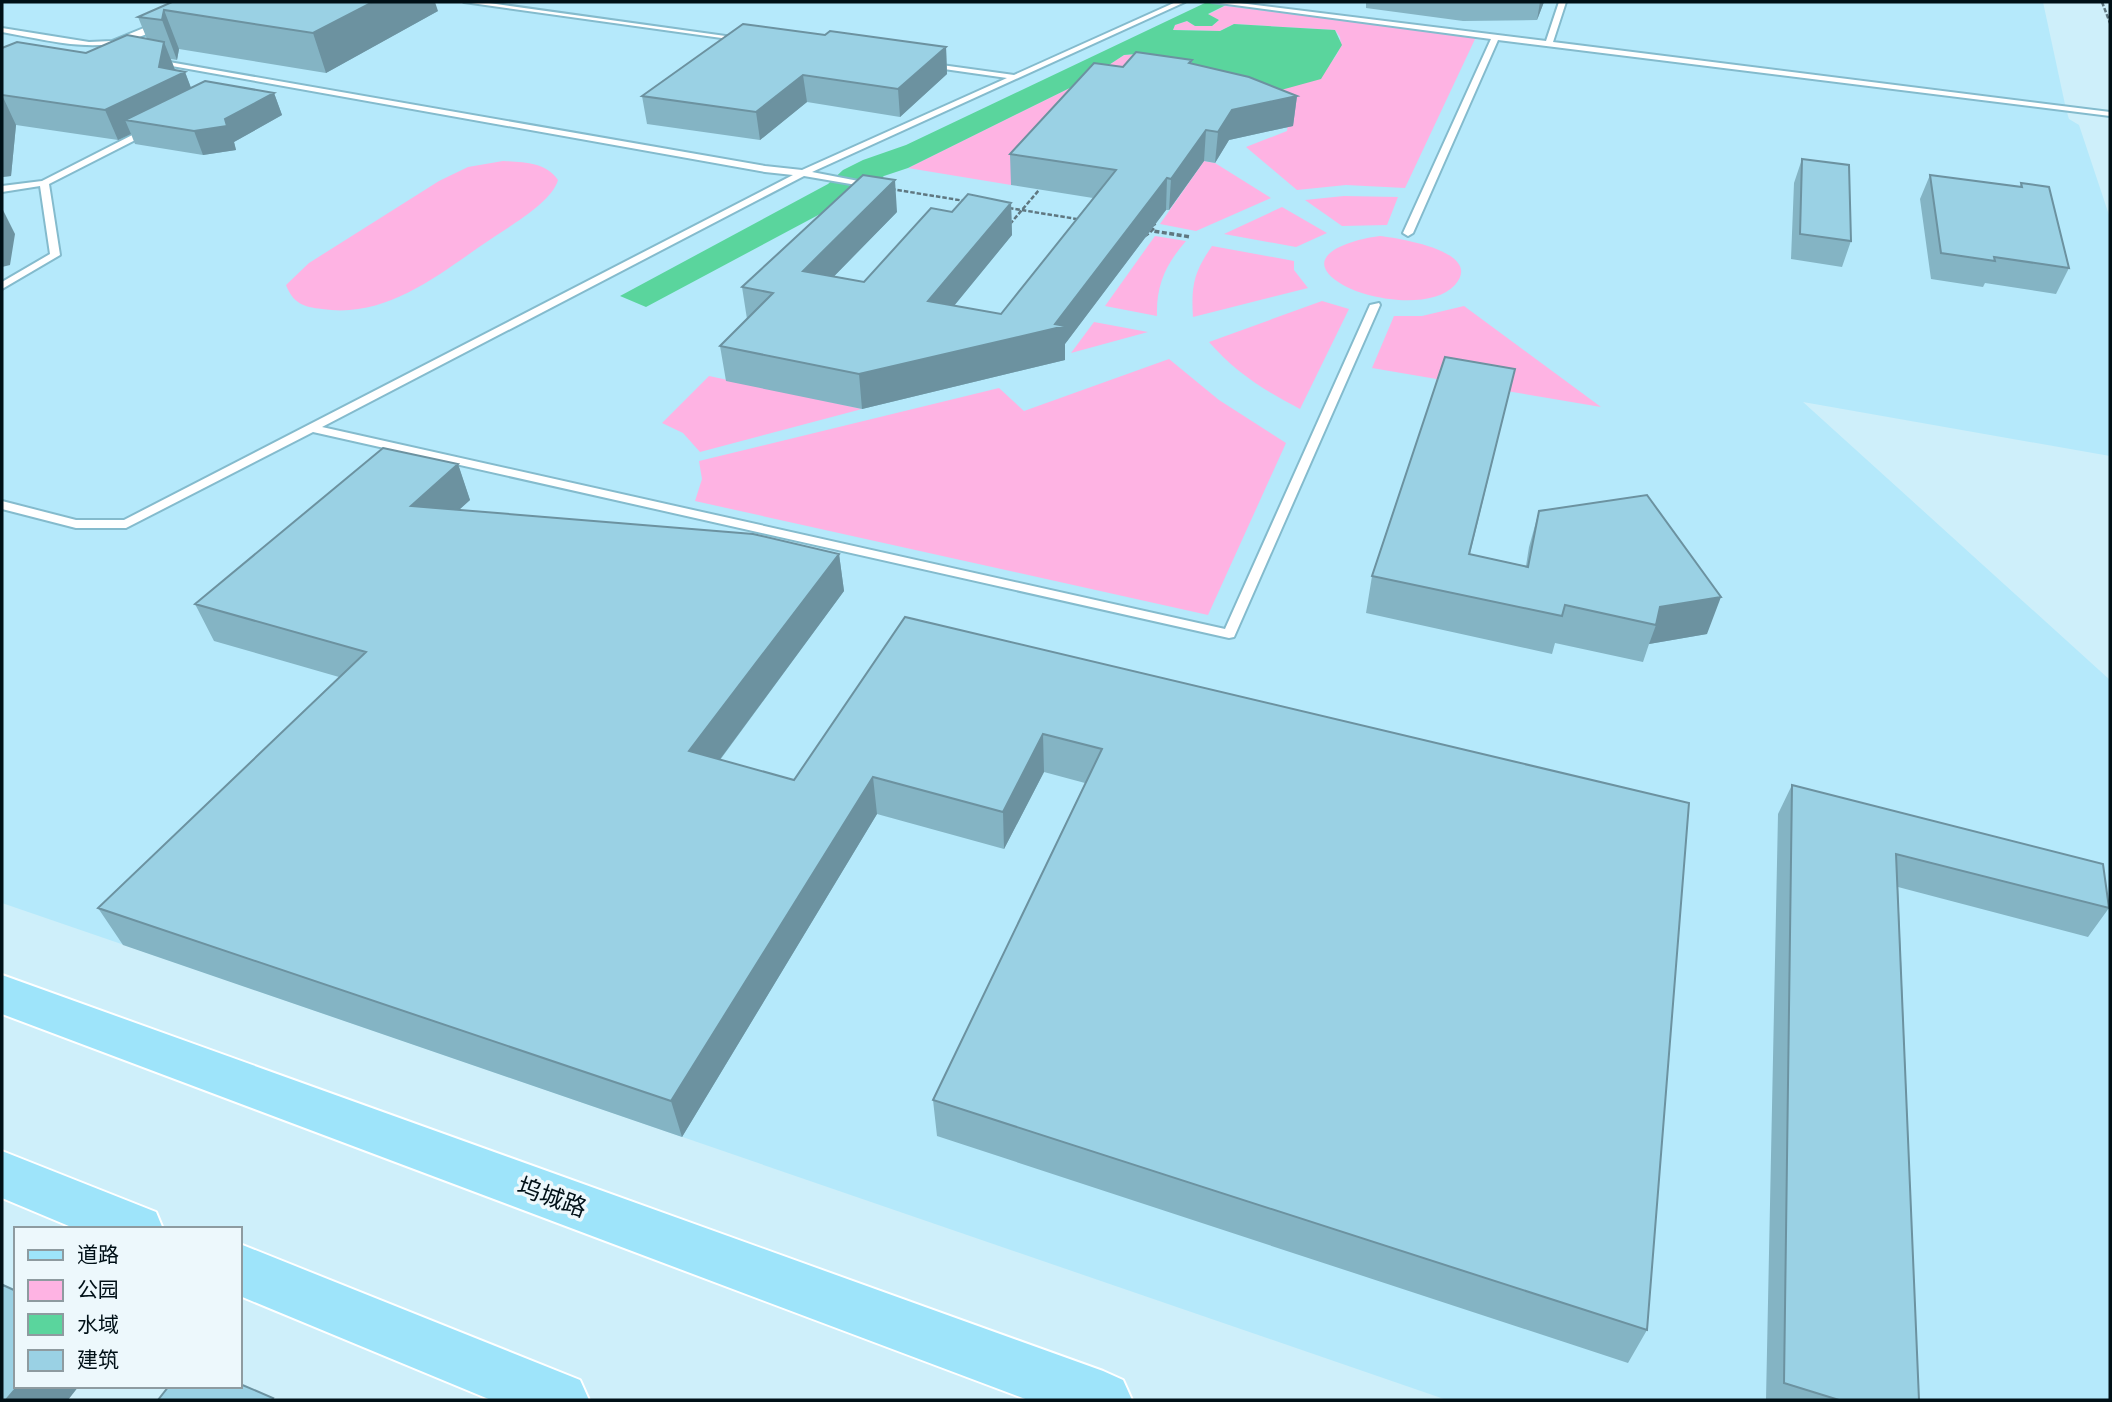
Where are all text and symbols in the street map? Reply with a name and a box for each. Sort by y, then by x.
street label: 坞城路 [513,1170,591,1224]
legend [14,1227,242,1388]
text: 道路 [77,1241,119,1268]
text: 公园 [77,1276,119,1303]
text: 水域 [77,1311,119,1338]
text: 建筑 [77,1346,119,1373]

